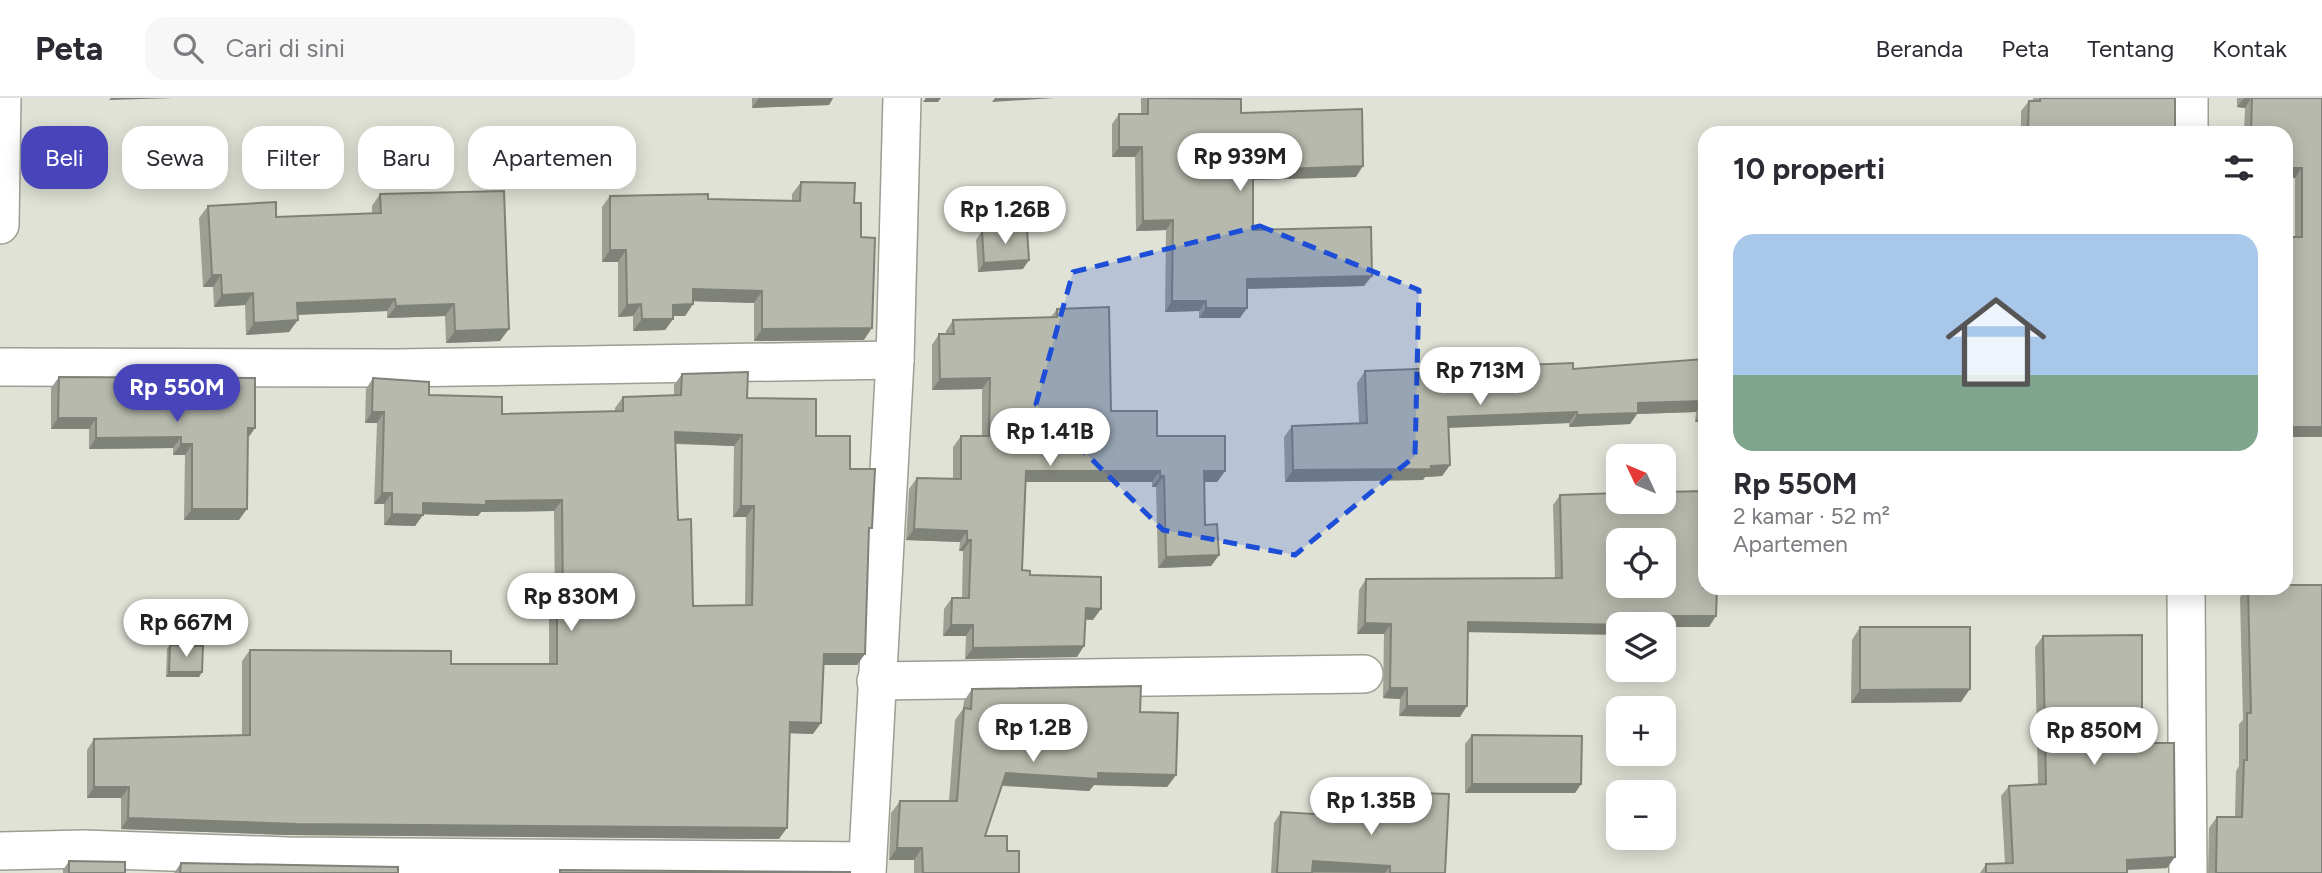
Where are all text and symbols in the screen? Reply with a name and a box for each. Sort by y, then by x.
search box [145,17,635,80]
text: Peta [35,29,103,68]
icon: search [169,29,207,67]
text: Cari di sini [225,32,345,64]
text: Beranda [1876,34,1963,63]
text: Peta [2001,34,2049,63]
text: Tentang [2087,34,2174,63]
text: Kontak [2212,34,2287,63]
chip: Beli [21,126,108,189]
chip: Sewa [122,126,228,189]
chip: Filter [242,126,344,189]
chip: Baru [358,126,454,189]
chip: Apartemen [468,126,636,189]
pin: Rp 939M [1175,134,1305,193]
text: Rp 939M [1193,142,1287,170]
icon: filters [2220,149,2258,187]
text: 10 properti [1733,150,1885,187]
pin: Rp 1.26B [933,186,1077,246]
text: Rp 1.26B [960,195,1050,223]
icon: home [1933,279,2059,405]
pin: Rp 713M [1415,348,1545,407]
text: Rp 713M [1435,356,1525,384]
pin: Rp 550M [112,364,242,424]
text: Rp 550M [129,373,225,401]
pin: Rp 1.41B [978,408,1122,468]
text: Rp 1.41B [1006,417,1094,445]
north arrow [1606,444,1676,514]
map controls [1606,444,1676,850]
text: Rp 550M [1733,465,1858,502]
text: 2 kamar · 52 m² [1733,502,1890,530]
button: locate [1606,528,1676,598]
text: Apartemen [1733,530,1848,558]
pin: Rp 830M [506,574,636,633]
text: Rp 830M [523,582,619,610]
pin: Rp 667M [121,600,251,659]
text: Rp 667M [139,608,233,636]
button: layers [1606,612,1676,682]
button: + [1606,696,1676,766]
pin: Rp 1.2B [968,704,1098,764]
pin: Rp 850M [2029,708,2159,767]
text: Rp 1.2B [995,713,1071,741]
text: Rp 850M [2046,716,2142,744]
pin: Rp 1.35B [1299,778,1443,837]
button: − [1606,780,1676,850]
text: Rp 1.35B [1326,786,1416,814]

